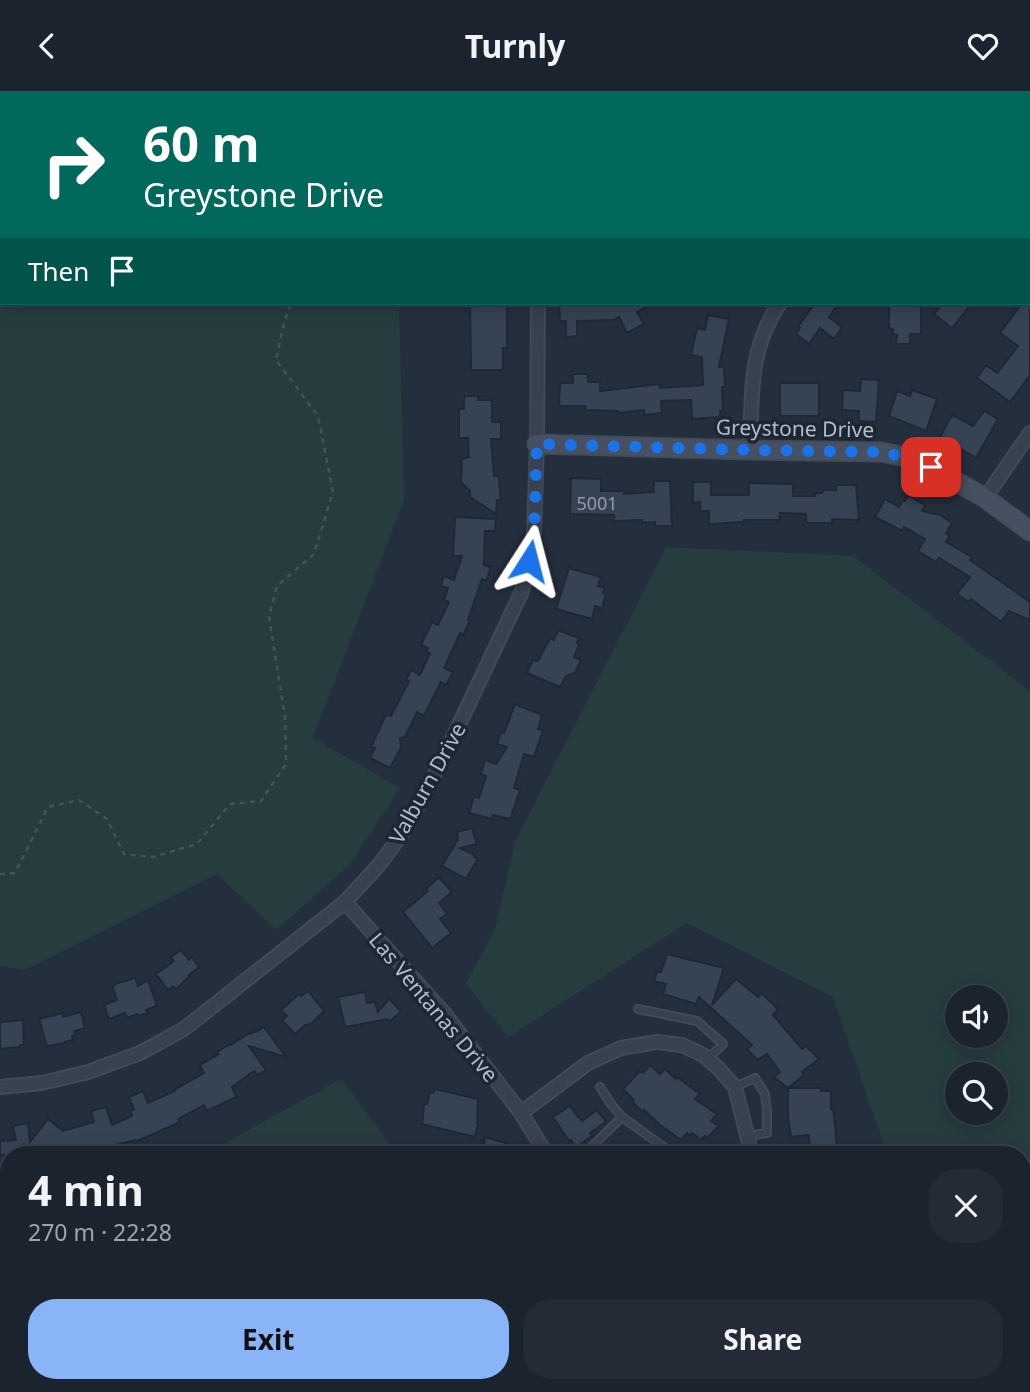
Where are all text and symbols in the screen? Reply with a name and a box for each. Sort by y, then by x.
text: Turnly [465,24,565,67]
icon: back [28,27,66,65]
icon: heart [964,27,1002,65]
text: 60 m [143,110,260,176]
icon: right [28,119,119,210]
text: Greystone Drive [143,173,384,216]
icon: arrive [103,252,141,290]
text: Then [28,253,89,289]
street label: Greystone Drive [716,413,874,443]
pin [901,437,961,497]
icon: arrive [912,448,950,486]
house number: 5001 [576,491,618,515]
position arrow [492,524,566,598]
street label: Valburn Drive [382,717,472,849]
street label: Las Ventanas Drive [363,926,505,1088]
map controls [945,985,1008,1125]
button: sound [945,985,1008,1048]
button: search [945,1062,1008,1125]
text: 4 min [28,1161,144,1218]
button: close [929,1169,1003,1243]
text: 270 m · 22:28 [28,1216,172,1248]
button: Exit [28,1299,509,1379]
button: Share [523,1299,1003,1379]

